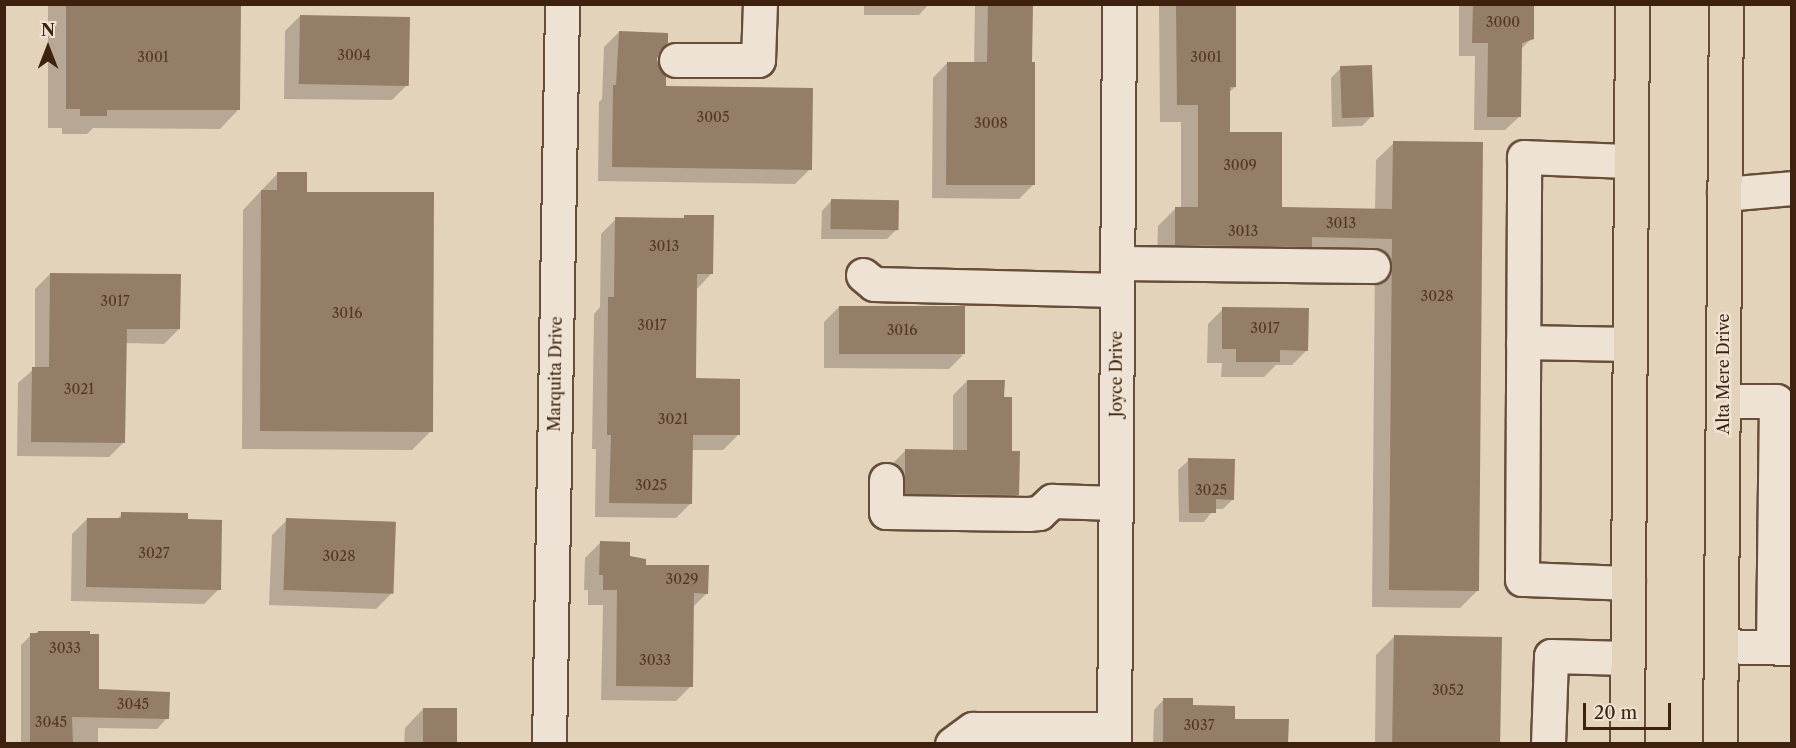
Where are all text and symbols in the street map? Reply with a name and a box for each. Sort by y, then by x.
house number: 3000 [1486,14,1520,30]
north arrow [18,18,78,78]
text: N [41,20,55,40]
house number: 3004 [337,47,371,63]
house number: 3001 [137,49,169,65]
house number: 3001 [1190,49,1222,65]
house number: 3005 [696,109,730,125]
house number: 3008 [974,115,1008,131]
house number: 3009 [1223,157,1257,173]
house number: 3013 [1326,215,1356,231]
house number: 3013 [1228,223,1258,239]
house number: 3013 [649,238,679,254]
house number: 3028 [1421,288,1453,304]
house number: 3017 [100,293,130,309]
house number: 3016 [332,305,362,321]
street label: Alta Mere Drive [1713,313,1733,435]
street label: Marquita Drive [544,316,566,432]
house number: 3017 [637,317,667,333]
house number: 3017 [1250,320,1280,336]
house number: 3016 [887,322,917,338]
street label: Joyce Drive [1106,331,1126,417]
house number: 3021 [64,381,94,397]
house number: 3021 [658,411,688,427]
house number: 3025 [635,477,667,493]
house number: 3025 [1195,482,1227,498]
house number: 3027 [138,545,170,561]
house number: 3028 [323,548,355,564]
house number: 3029 [666,571,698,587]
house number: 3033 [49,640,81,656]
house number: 3033 [639,652,671,668]
house number: 3052 [1432,682,1464,698]
scale bar [1586,691,1674,729]
house number: 3045 [117,696,149,712]
text: 20 m [1594,702,1637,724]
house number: 3045 [35,714,67,730]
house number: 3037 [1183,717,1215,733]

